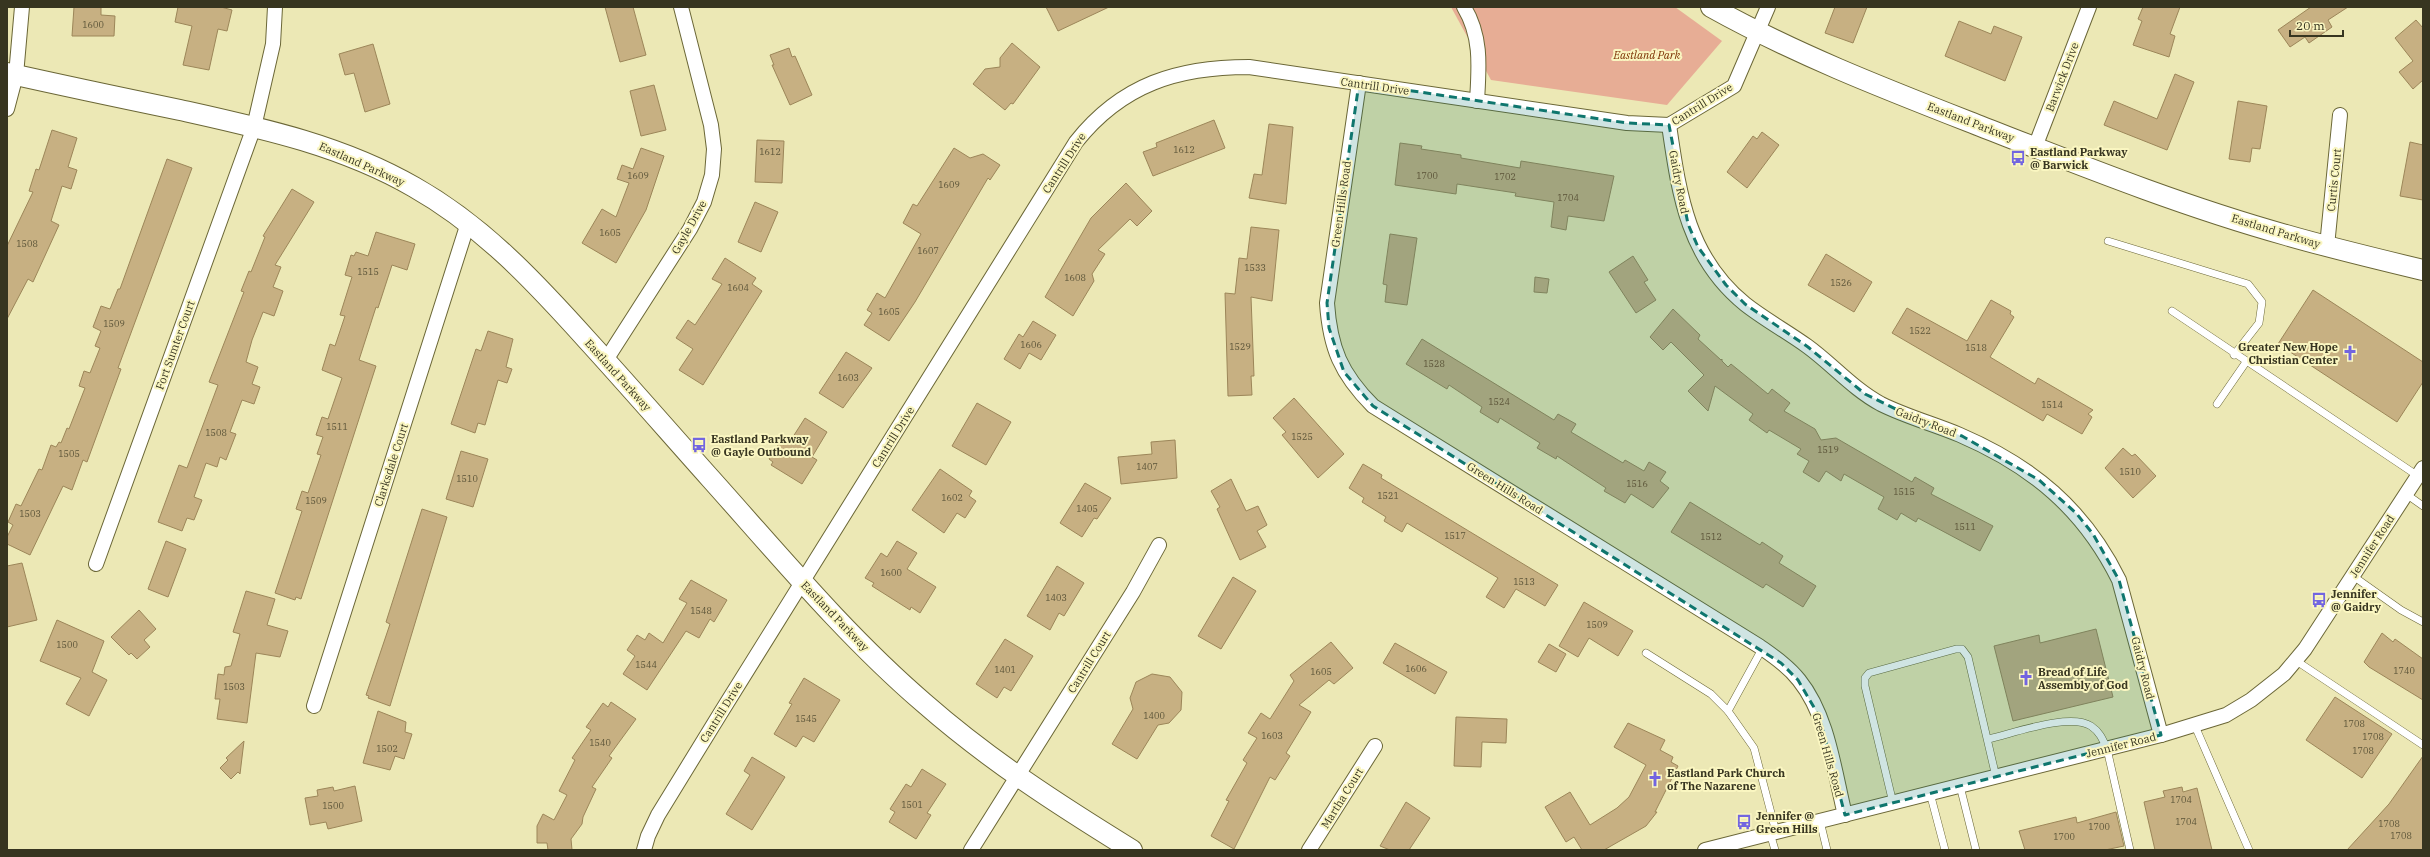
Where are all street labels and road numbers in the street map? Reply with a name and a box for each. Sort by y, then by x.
street label: Barwick Drive [2042,40,2082,114]
street label: Cantrill Drive [1340,74,1410,98]
street label: Cantrill Drive [1669,80,1735,128]
street label: Eastland Parkway [1926,99,2017,145]
street label: Cantrill Drive [1039,130,1089,196]
street label: Eastland Parkway [317,139,407,189]
street label: Curtis Court [2324,148,2344,212]
street label: Gaidry Road [1666,149,1692,215]
street label: Green Hills Road [1328,160,1354,248]
street label: Gayle Drive [668,198,710,256]
street label: Eastland Parkway [2230,211,2322,251]
street label: Fort Sumter Court [152,298,198,392]
street label: Eastland Parkway [582,336,654,414]
street label: Cantrill Drive [869,404,917,470]
street label: Gaidry Road [1894,404,1959,440]
street label: Clarksdale Court [371,422,411,508]
street label: Green Hills Road [1464,459,1546,517]
street label: Jennifer Road [2347,512,2398,580]
street label: Eastland Parkway [798,578,872,654]
street label: Cantrill Court [1064,628,1114,696]
street label: Gaidry Road [2128,635,2158,701]
street label: Cantrill Drive [697,679,745,745]
street label: Green Hills Road [1809,711,1847,799]
street label: Jennifer Road [2085,729,2158,760]
street label: Martha Court [1318,765,1366,831]

